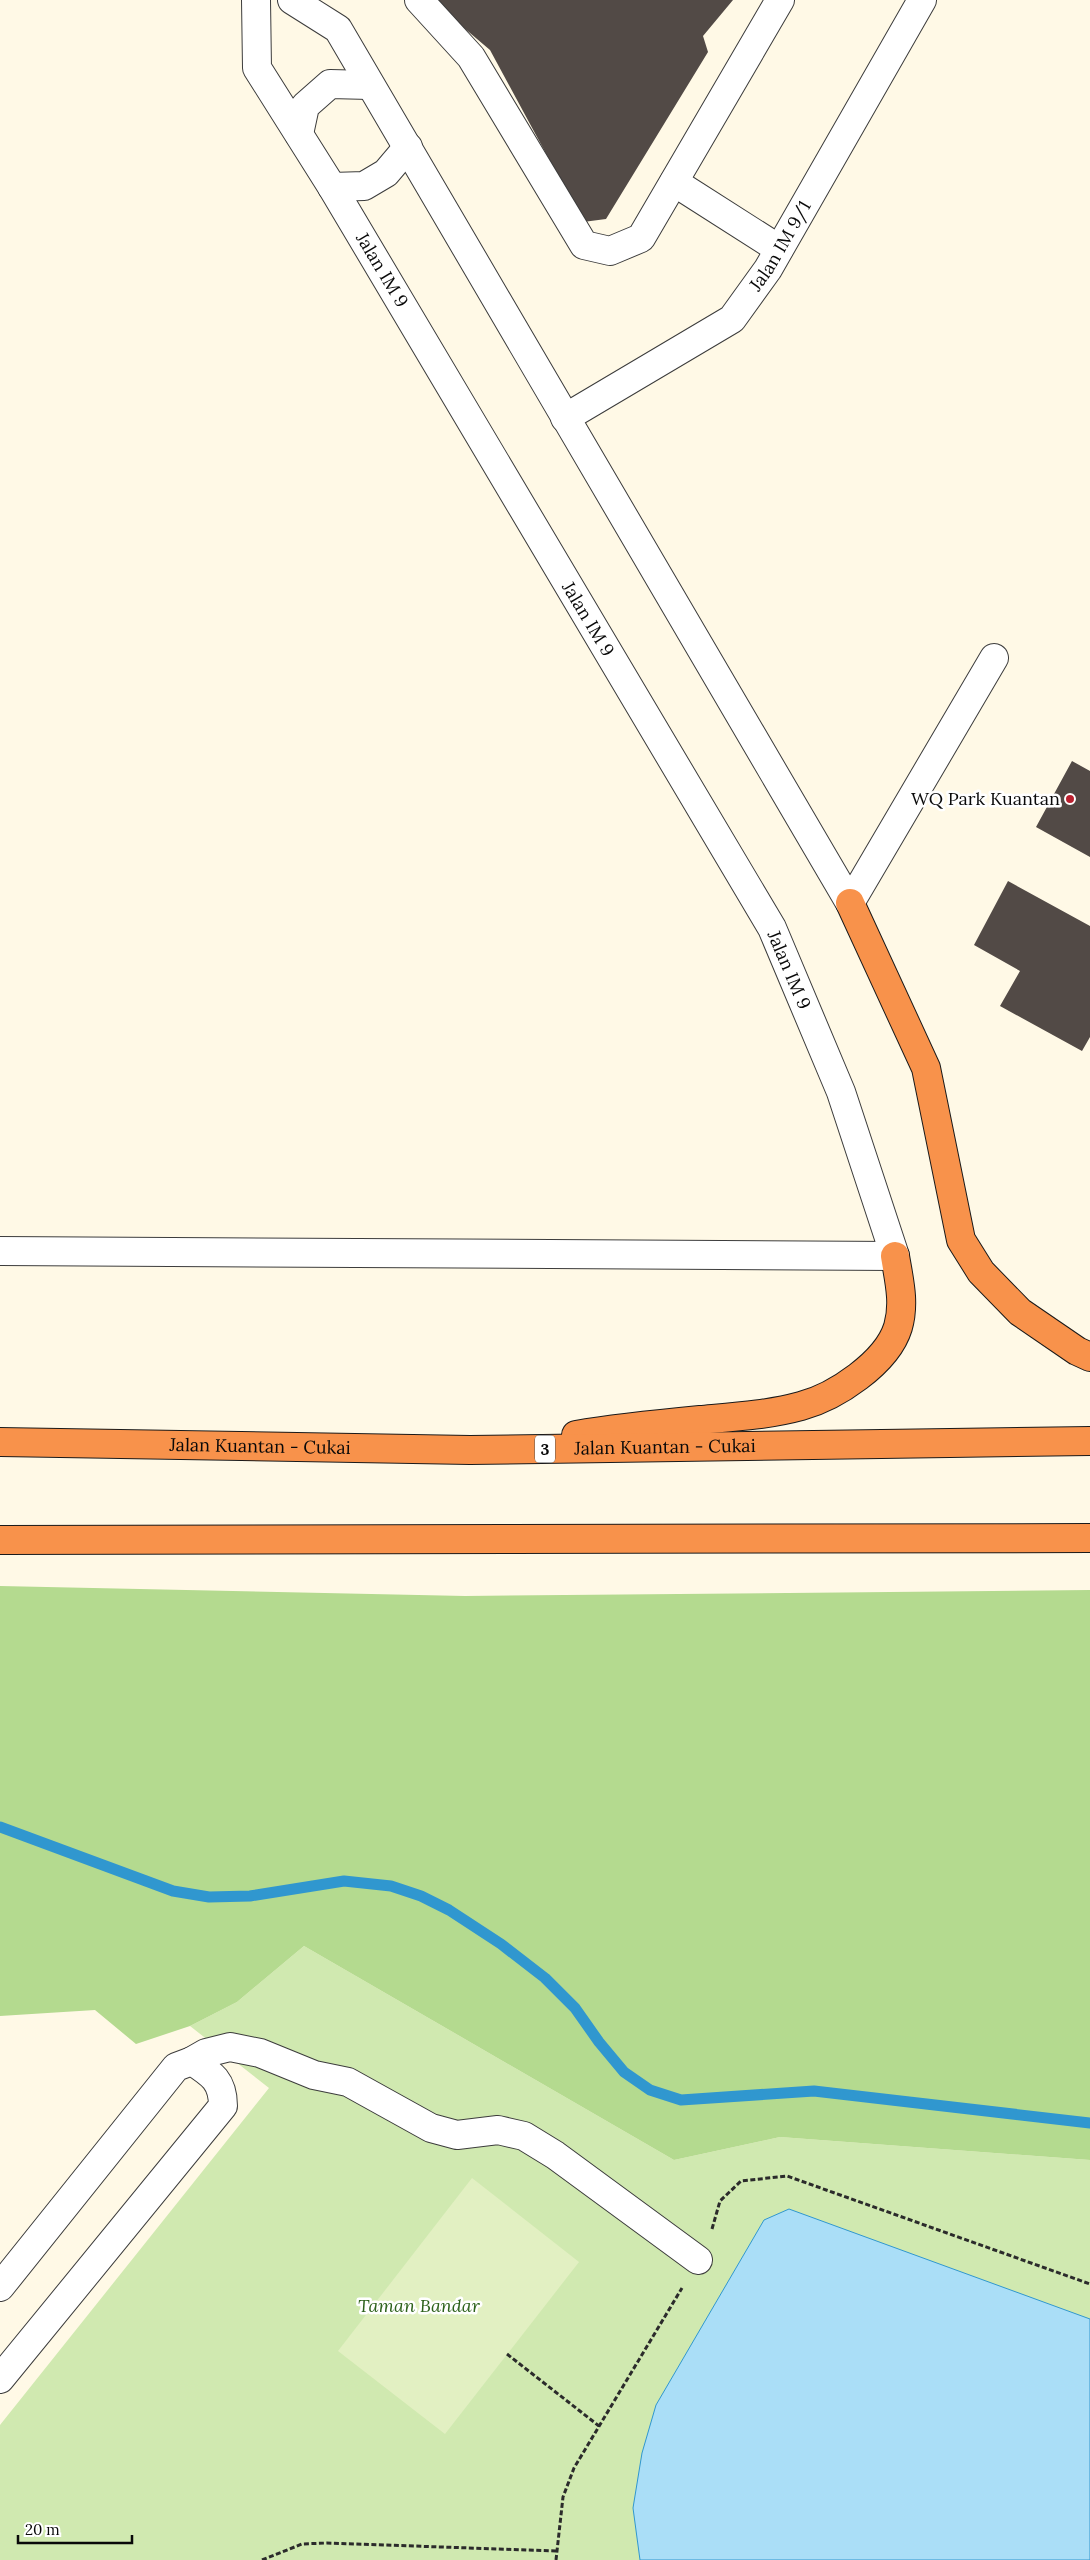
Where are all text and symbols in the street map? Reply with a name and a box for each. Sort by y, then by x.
street label: Jalan IM 9/1 [743,196,816,296]
street label: Jalan IM 9 [351,227,414,311]
street label: Jalan IM 9 [557,576,620,660]
place label: WQ Park Kuantan [911,787,1060,810]
marker: WQ Park Kuantan [1064,793,1076,805]
street label: Jalan IM 9 [762,926,816,1013]
street label: Jalan Kuantan - Cukai [168,1433,351,1459]
street label: Jalan Kuantan - Cukai [573,1434,756,1460]
road number: 3 [535,1436,555,1462]
park label: Taman Bandar [358,2294,481,2317]
scale bar [18,2512,131,2544]
text: 20 m [25,2520,60,2539]

